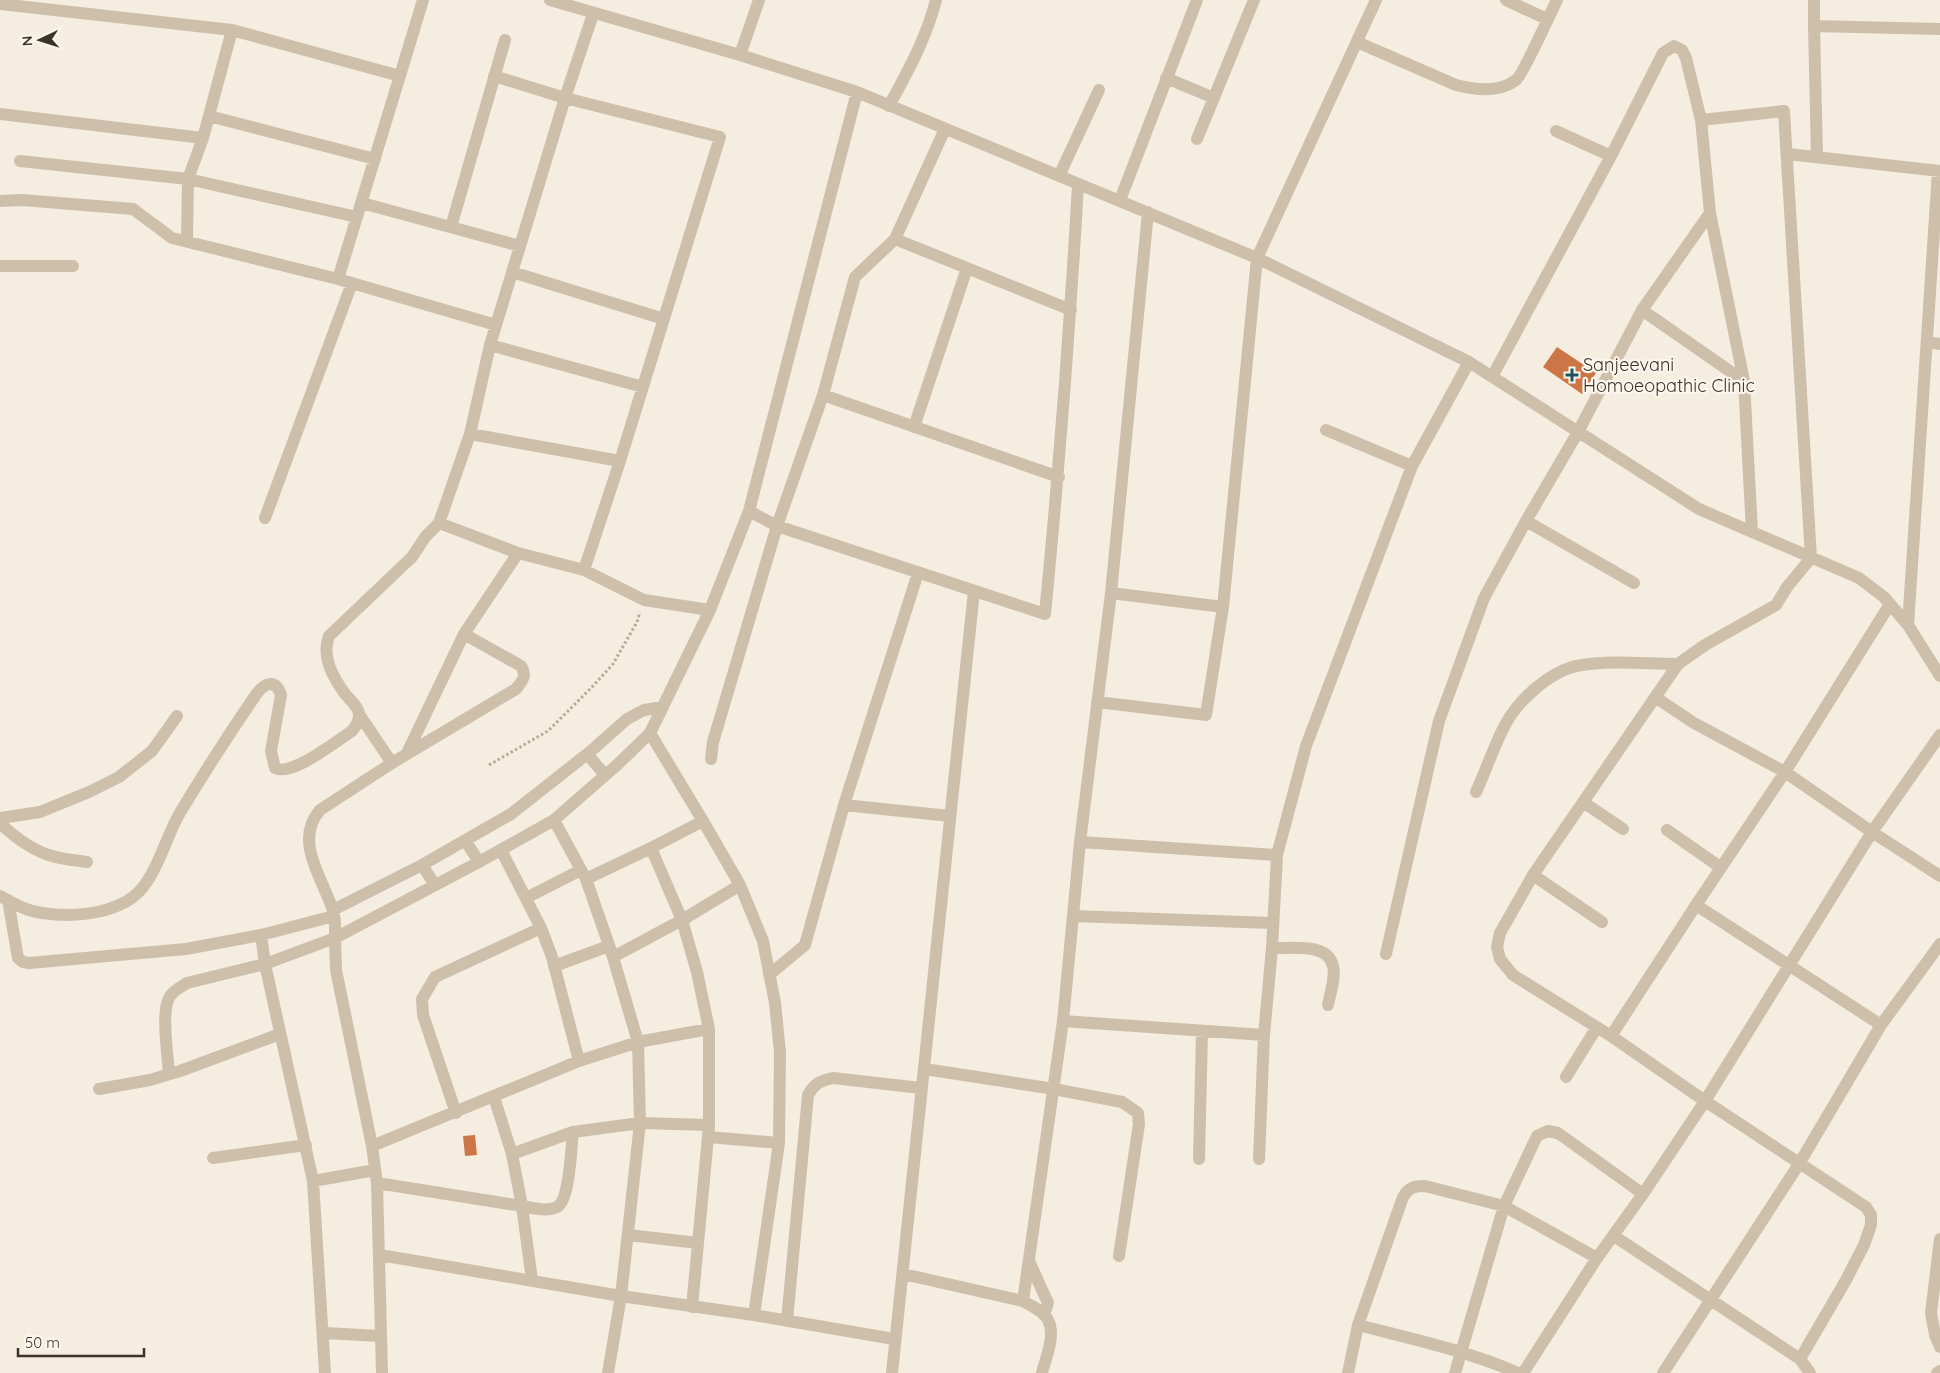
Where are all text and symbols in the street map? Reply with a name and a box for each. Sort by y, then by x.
north arrow [15,15,65,65]
text: N [18,35,36,47]
place label: Sanjeevani Homoeopathic Clinic [1583,353,1755,397]
marker: Sanjeevani Homoeopathic Clinic [1565,368,1579,382]
scale bar [18,1326,144,1358]
text: 50 m [25,1333,60,1352]

